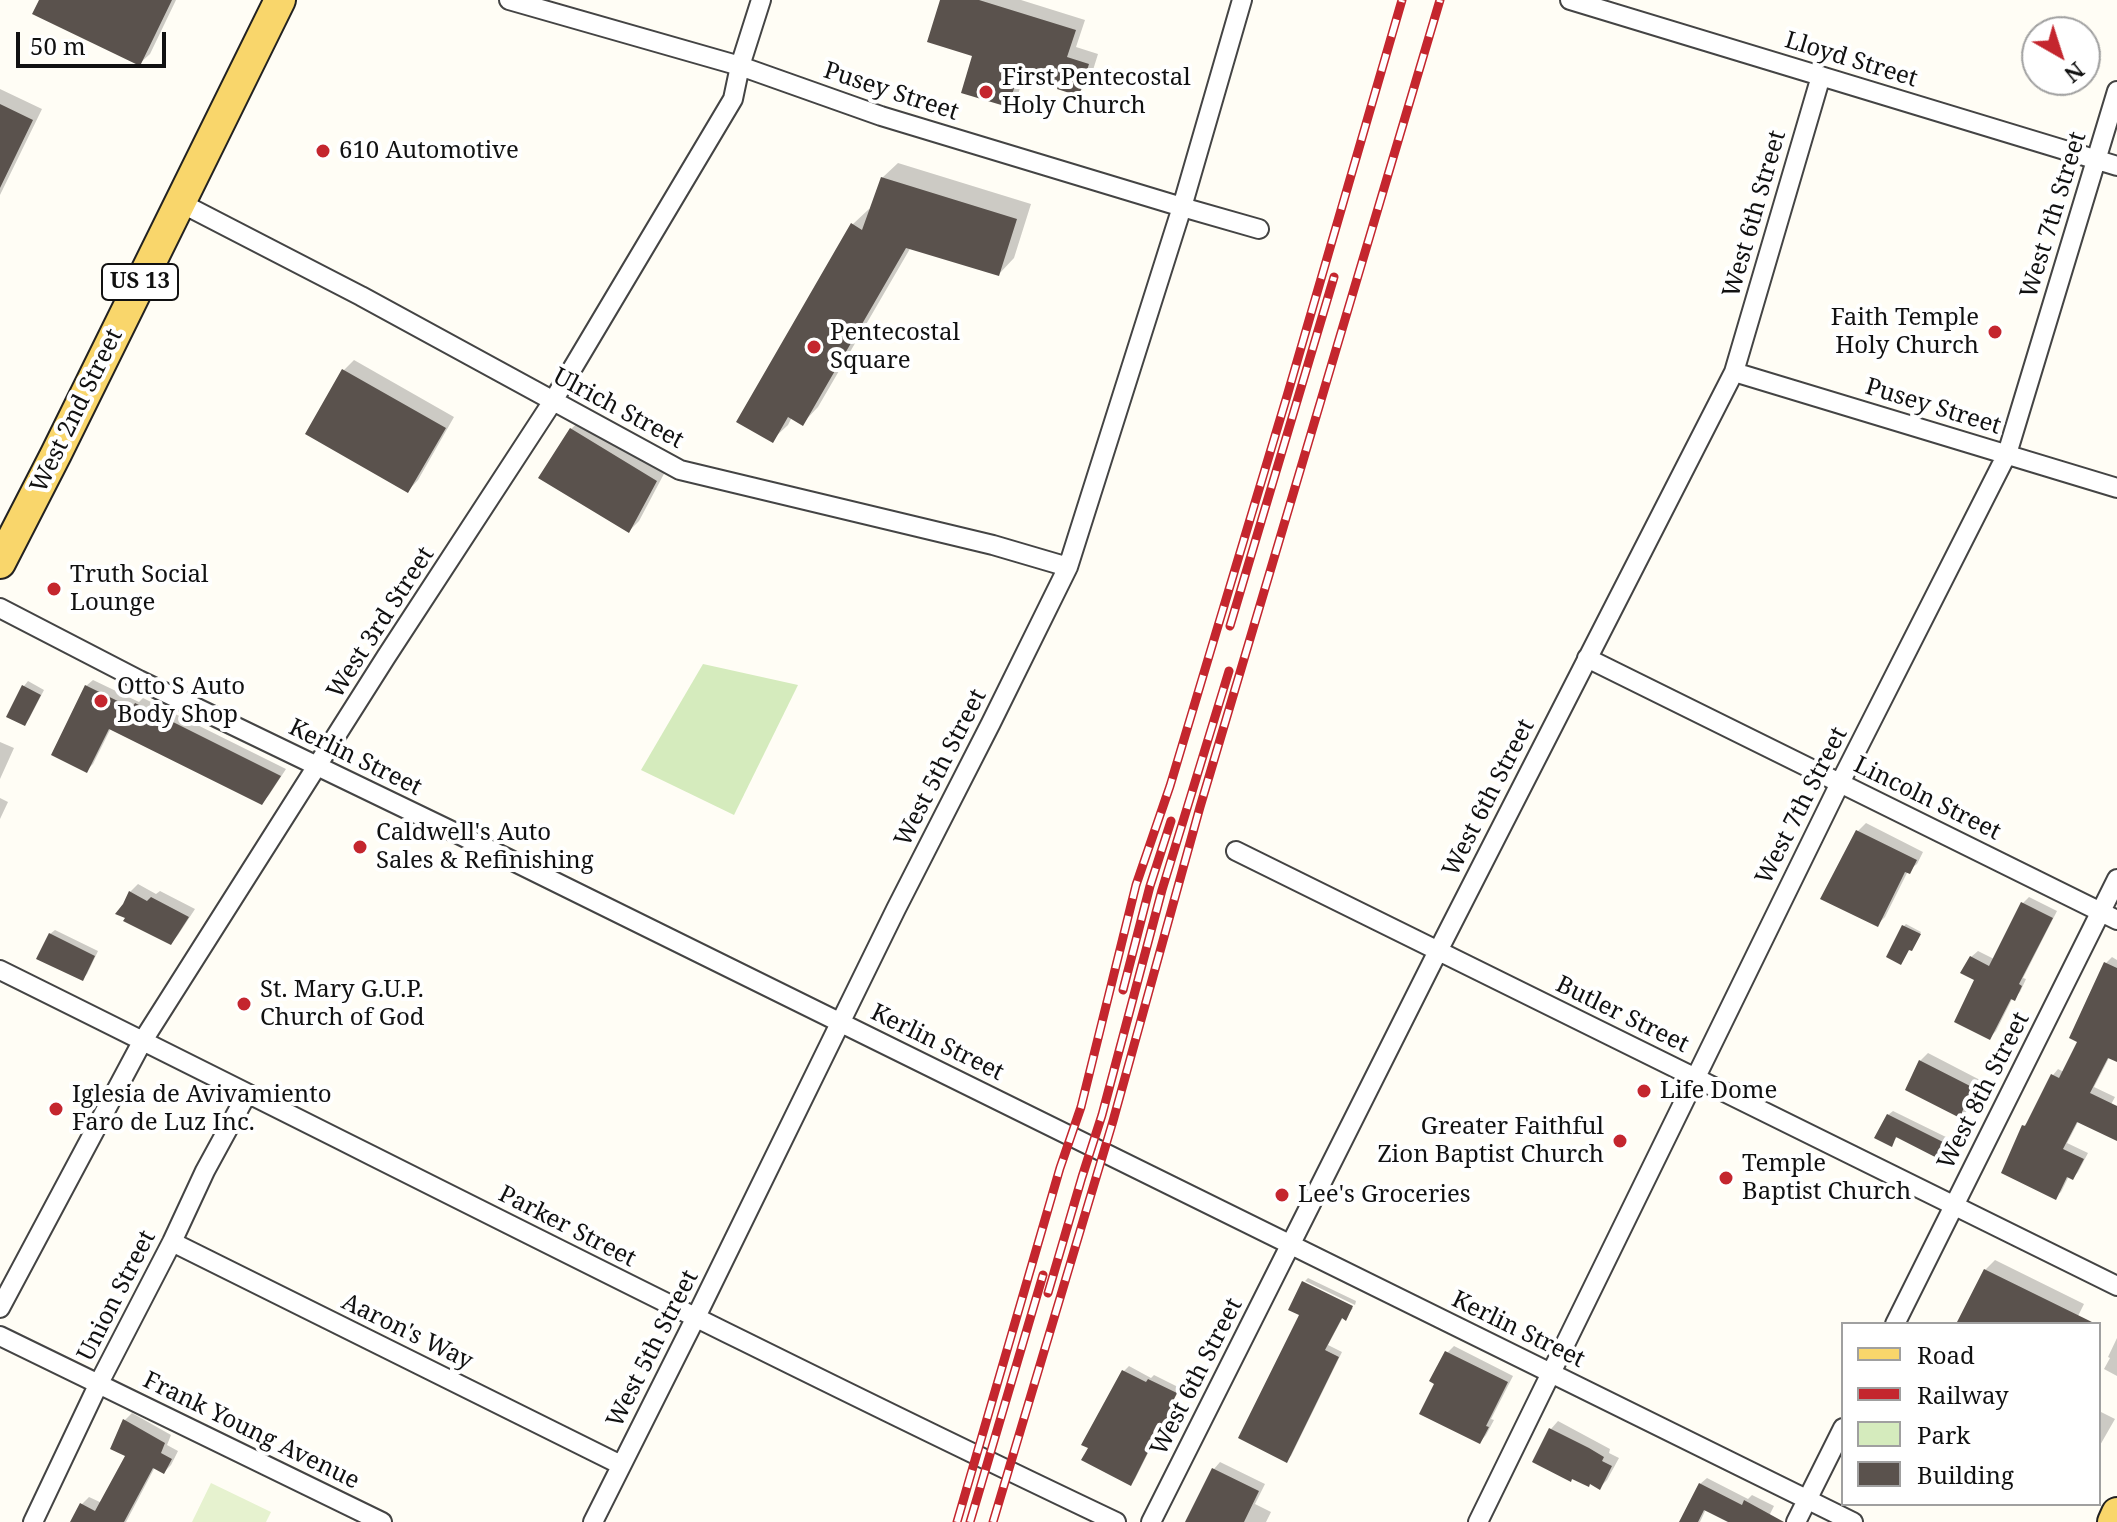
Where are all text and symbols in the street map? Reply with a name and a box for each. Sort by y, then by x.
scale bar [20,16,170,66]
north arrow [2021,16,2101,96]
street label: Lloyd Street [1781,26,1921,94]
text: 50 m [30,29,86,62]
text: N [2059,56,2091,90]
street label: Pusey Street [820,57,962,127]
place label: First Pentecostal Holy Church [1002,64,1191,120]
marker: First Pentecostal Holy Church [977,83,995,101]
street label: West 6th Street [1717,127,1793,301]
street label: West 7th Street [2015,128,2093,302]
place label: 610 Automotive [339,137,519,165]
marker: 610 Automotive [314,142,332,160]
road number: US 13 [102,264,178,300]
place label: Faith Temple Holy Church [1831,304,1979,360]
place label: Pentecostal Square [830,319,960,375]
marker: Faith Temple Holy Church [1986,323,2004,341]
street label: West 2nd Street [25,324,129,498]
marker: Pentecostal Square [805,338,823,356]
street label: Ulrich Street [548,363,688,455]
street label: Pusey Street [1862,373,2004,441]
street label: West 3rd Street [321,542,441,704]
place label: Truth Social Lounge [70,561,209,617]
marker: Truth Social Lounge [45,580,63,598]
place label: Otto S Auto Body Shop [117,673,245,729]
street label: West 5th Street [889,685,993,851]
marker: Otto S Auto Body Shop [92,692,110,710]
street label: Kerlin Street [284,713,426,803]
street label: West 6th Street [1437,715,1541,881]
street label: West 7th Street [1750,723,1854,889]
street label: Lincoln Street [1849,751,2005,847]
place label: Caldwell's Auto Sales & Refinishing [376,819,594,875]
marker: Caldwell's Auto Sales & Refinishing [351,838,369,856]
street label: Butler Street [1551,970,1693,1060]
place label: St. Mary G.U.P. Church of God [260,976,424,1032]
marker: St. Mary G.U.P. Church of God [235,995,253,1013]
street label: Kerlin Street [866,998,1008,1088]
street label: West 8th Street [1932,1008,2036,1174]
place label: Life Dome [1660,1077,1777,1105]
place label: Iglesia de Avivamiento Faro de Luz Inc. [72,1081,332,1137]
marker: Life Dome [1635,1082,1653,1100]
marker: Iglesia de Avivamiento Faro de Luz Inc. [47,1100,65,1118]
place label: Greater Faithful Zion Baptist Church [1377,1113,1604,1169]
marker: Greater Faithful Zion Baptist Church [1611,1132,1629,1150]
place label: Temple Baptist Church [1742,1150,1911,1206]
marker: Temple Baptist Church [1717,1169,1735,1187]
street label: Parker Street [494,1180,640,1274]
place label: Lee's Groceries [1298,1181,1471,1209]
marker: Lee's Groceries [1273,1186,1291,1204]
street label: Union Street [72,1226,162,1366]
street label: West 5th Street [601,1266,705,1432]
street label: Kerlin Street [1447,1285,1589,1375]
street label: Aaron's Way [337,1288,477,1376]
street label: West 6th Street [1145,1294,1249,1460]
legend [1841,1322,2101,1506]
text: Road [1917,1338,1975,1371]
street label: Frank Young Avenue [138,1366,364,1496]
text: Railway [1917,1378,2009,1411]
text: Park [1917,1418,1970,1451]
text: Building [1917,1458,2014,1491]

